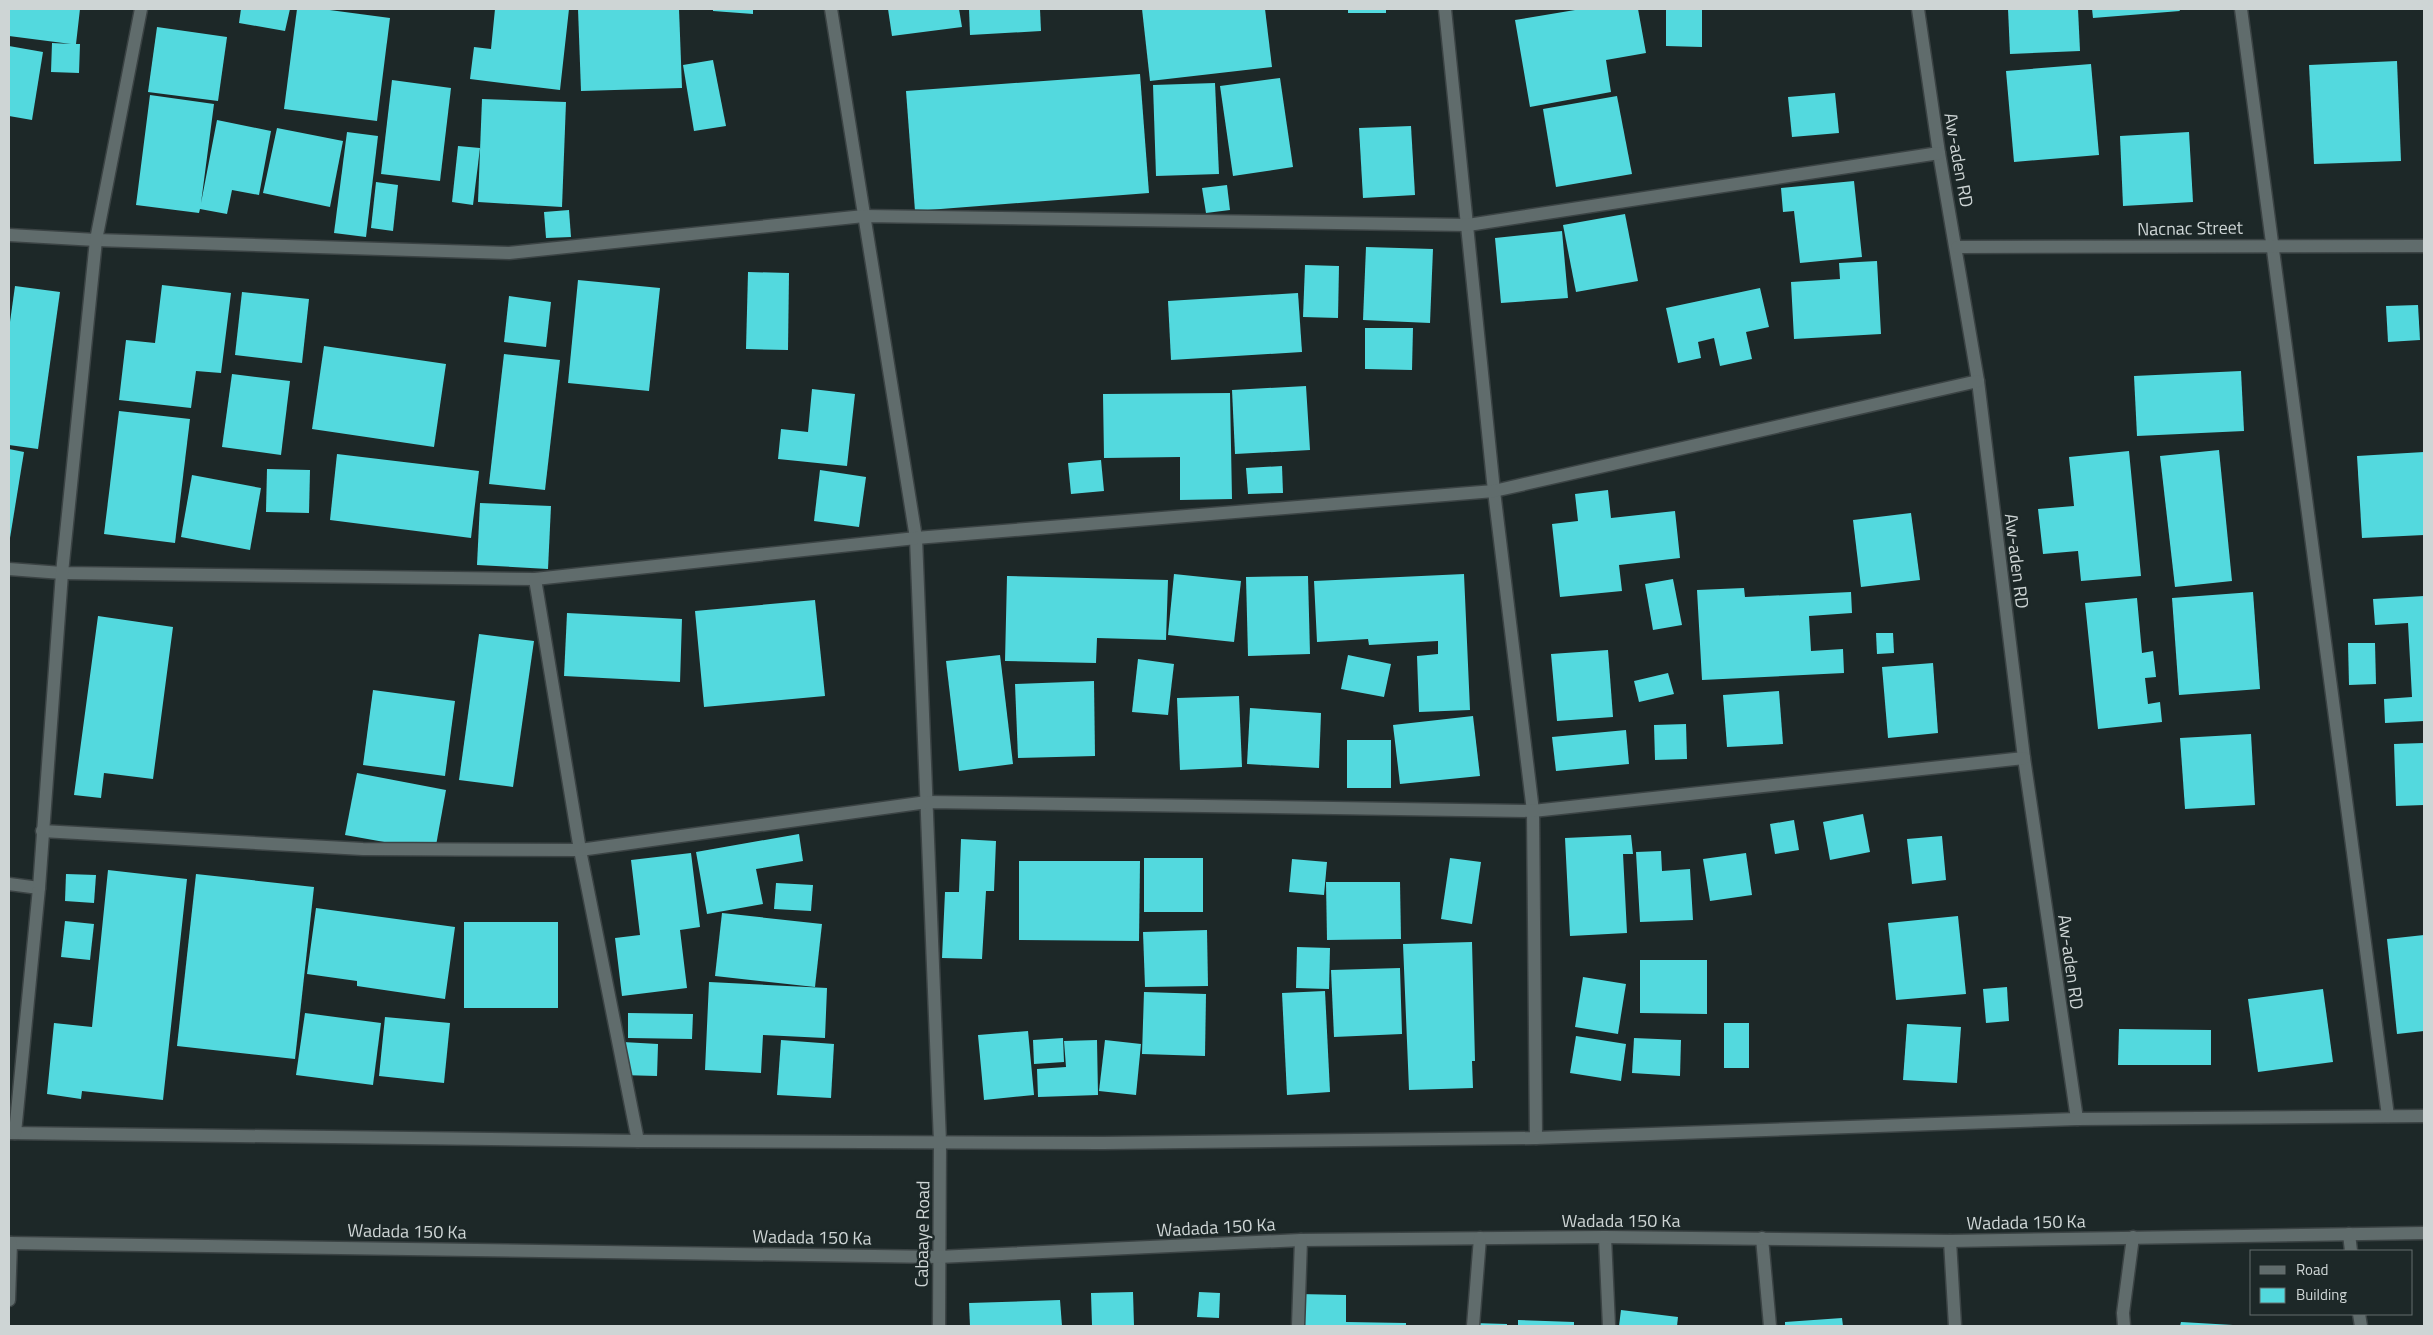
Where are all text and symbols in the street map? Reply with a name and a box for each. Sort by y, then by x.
street label: Aw-aden RD [1937,111,1981,209]
street label: Nacnac Street [2137,214,2244,242]
street label: Aw-aden RD [1998,512,2036,610]
street label: Aw-aden RD [2051,913,2091,1011]
street label: Cabaaye Road [908,1180,936,1288]
street label: Wadada 150 Ka [1561,1207,1681,1234]
street label: Wadada 150 Ka [1966,1207,2086,1237]
street label: Wadada 150 Ka [1156,1210,1276,1244]
street label: Wadada 150 Ka [347,1216,467,1246]
street label: Wadada 150 Ka [752,1222,872,1252]
legend [2250,1250,2413,1315]
text: Road [2296,1258,2328,1281]
text: Building [2296,1283,2347,1306]

